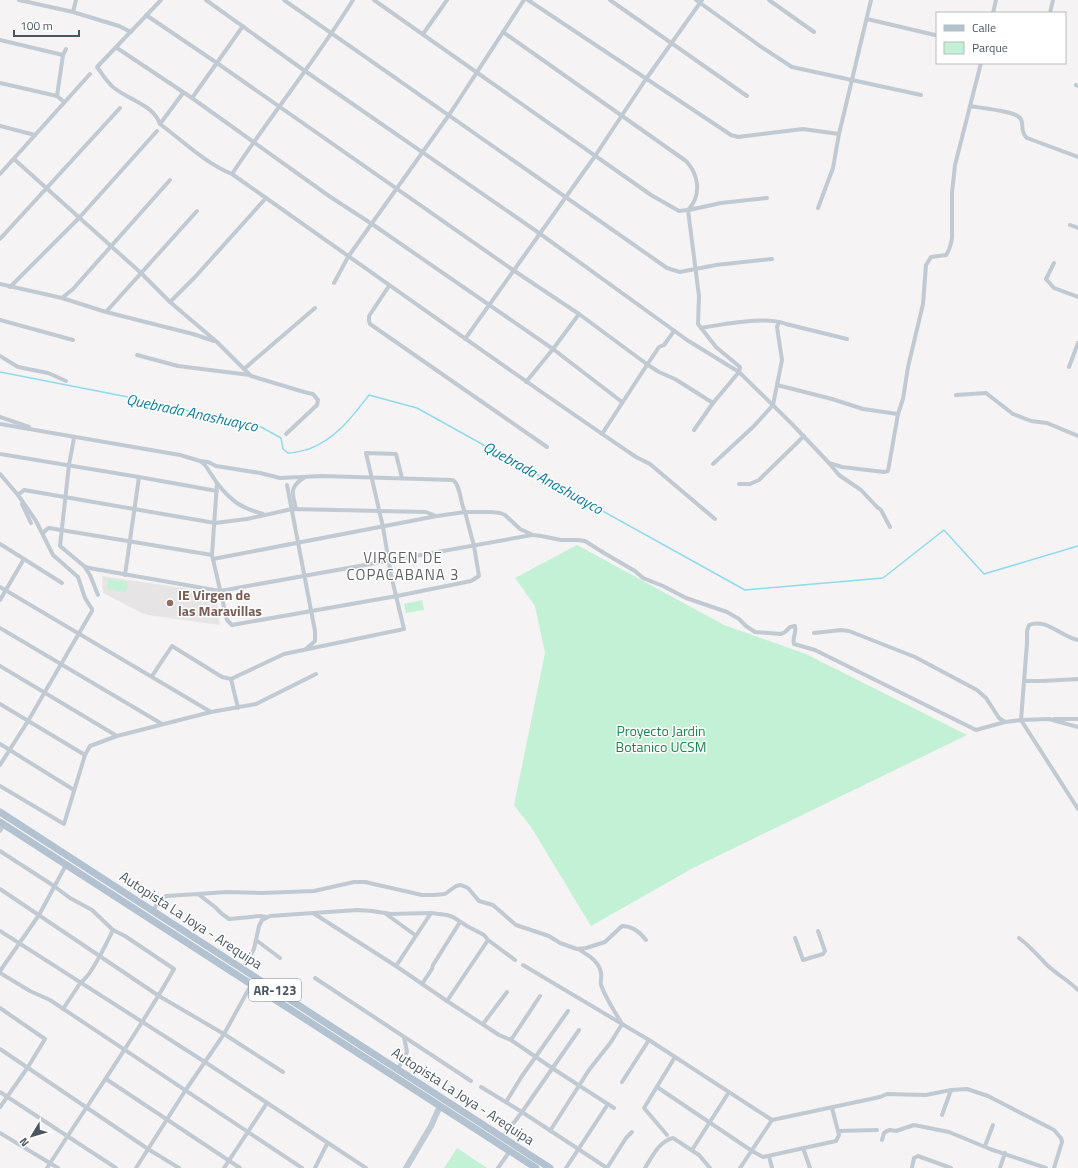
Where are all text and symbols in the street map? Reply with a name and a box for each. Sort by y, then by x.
scale bar [14,12,79,38]
legend [936,12,1066,64]
text: 100 m [20,16,53,35]
text: Calle [972,18,996,37]
text: Parque [972,38,1008,57]
water label: Quebrada Anashuayco [124,387,261,438]
water label: Quebrada Anashuayco [479,435,608,520]
district label: VIRGEN DE COPACABANA 3 [347,546,460,586]
place label: IE Virgen de las Maravillas [178,584,262,621]
marker: IE Virgen de las Maravillas [165,598,175,608]
park label: Proyecto Jardin Botanico UCSM [616,720,706,757]
street label: Autopista La Joya - Arequipa [116,865,267,974]
road number: AR-123 [249,979,301,1001]
street label: Autopista La Joya - Arequipa [388,1041,539,1150]
north arrow [12,1116,52,1156]
text: N [15,1134,33,1150]

